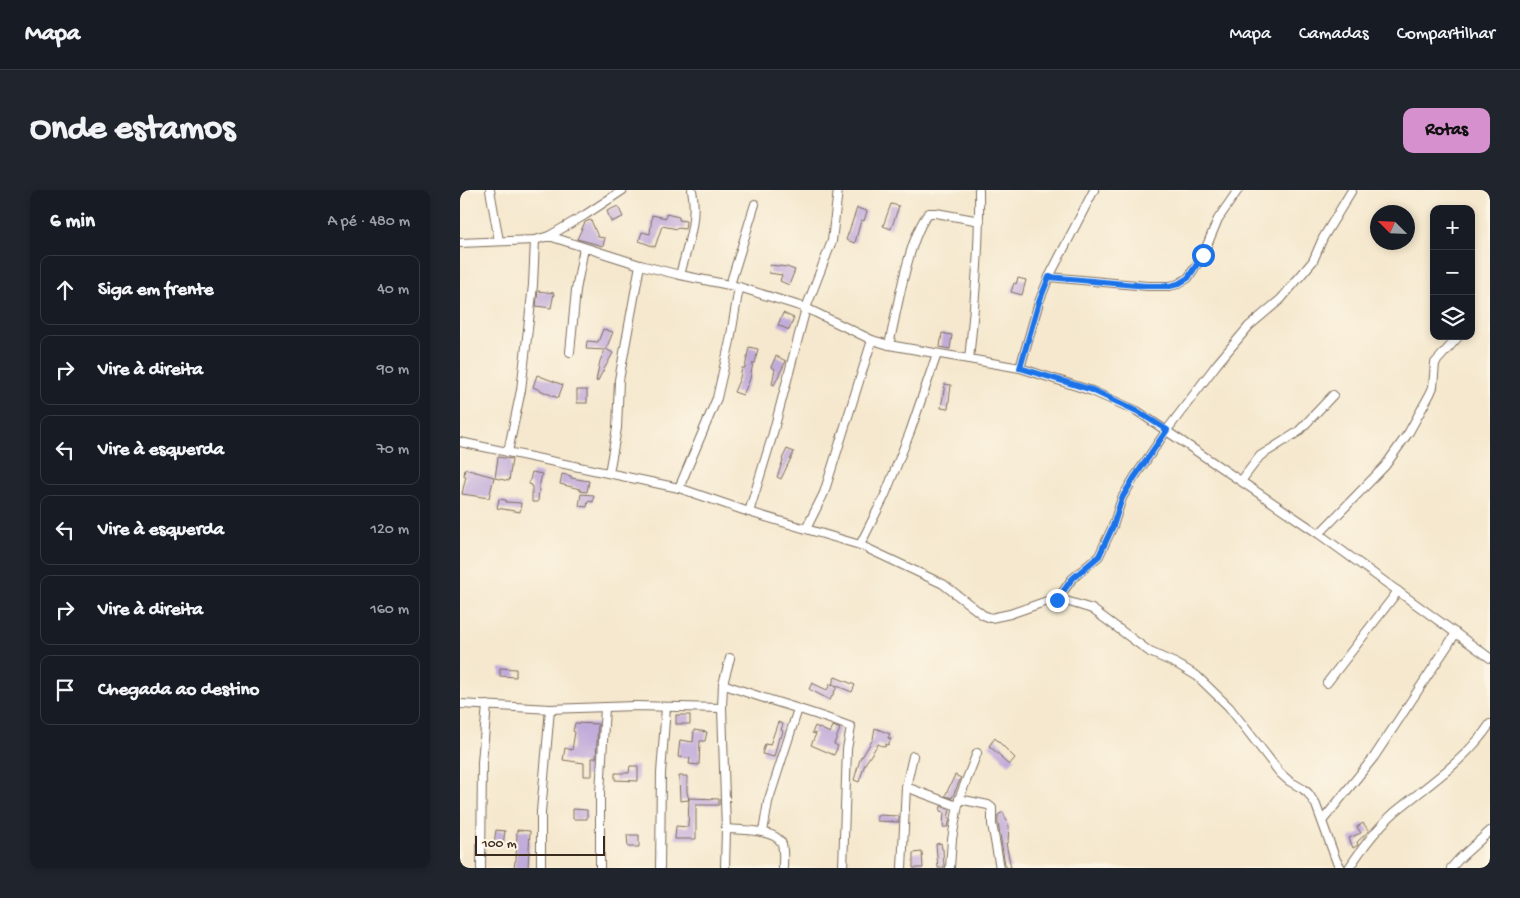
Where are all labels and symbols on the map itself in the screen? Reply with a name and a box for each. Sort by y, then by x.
north arrow [1370,205,1415,250]
route start [1192,244,1215,267]
route end [1046,589,1069,612]
scale bar [475,833,605,856]

